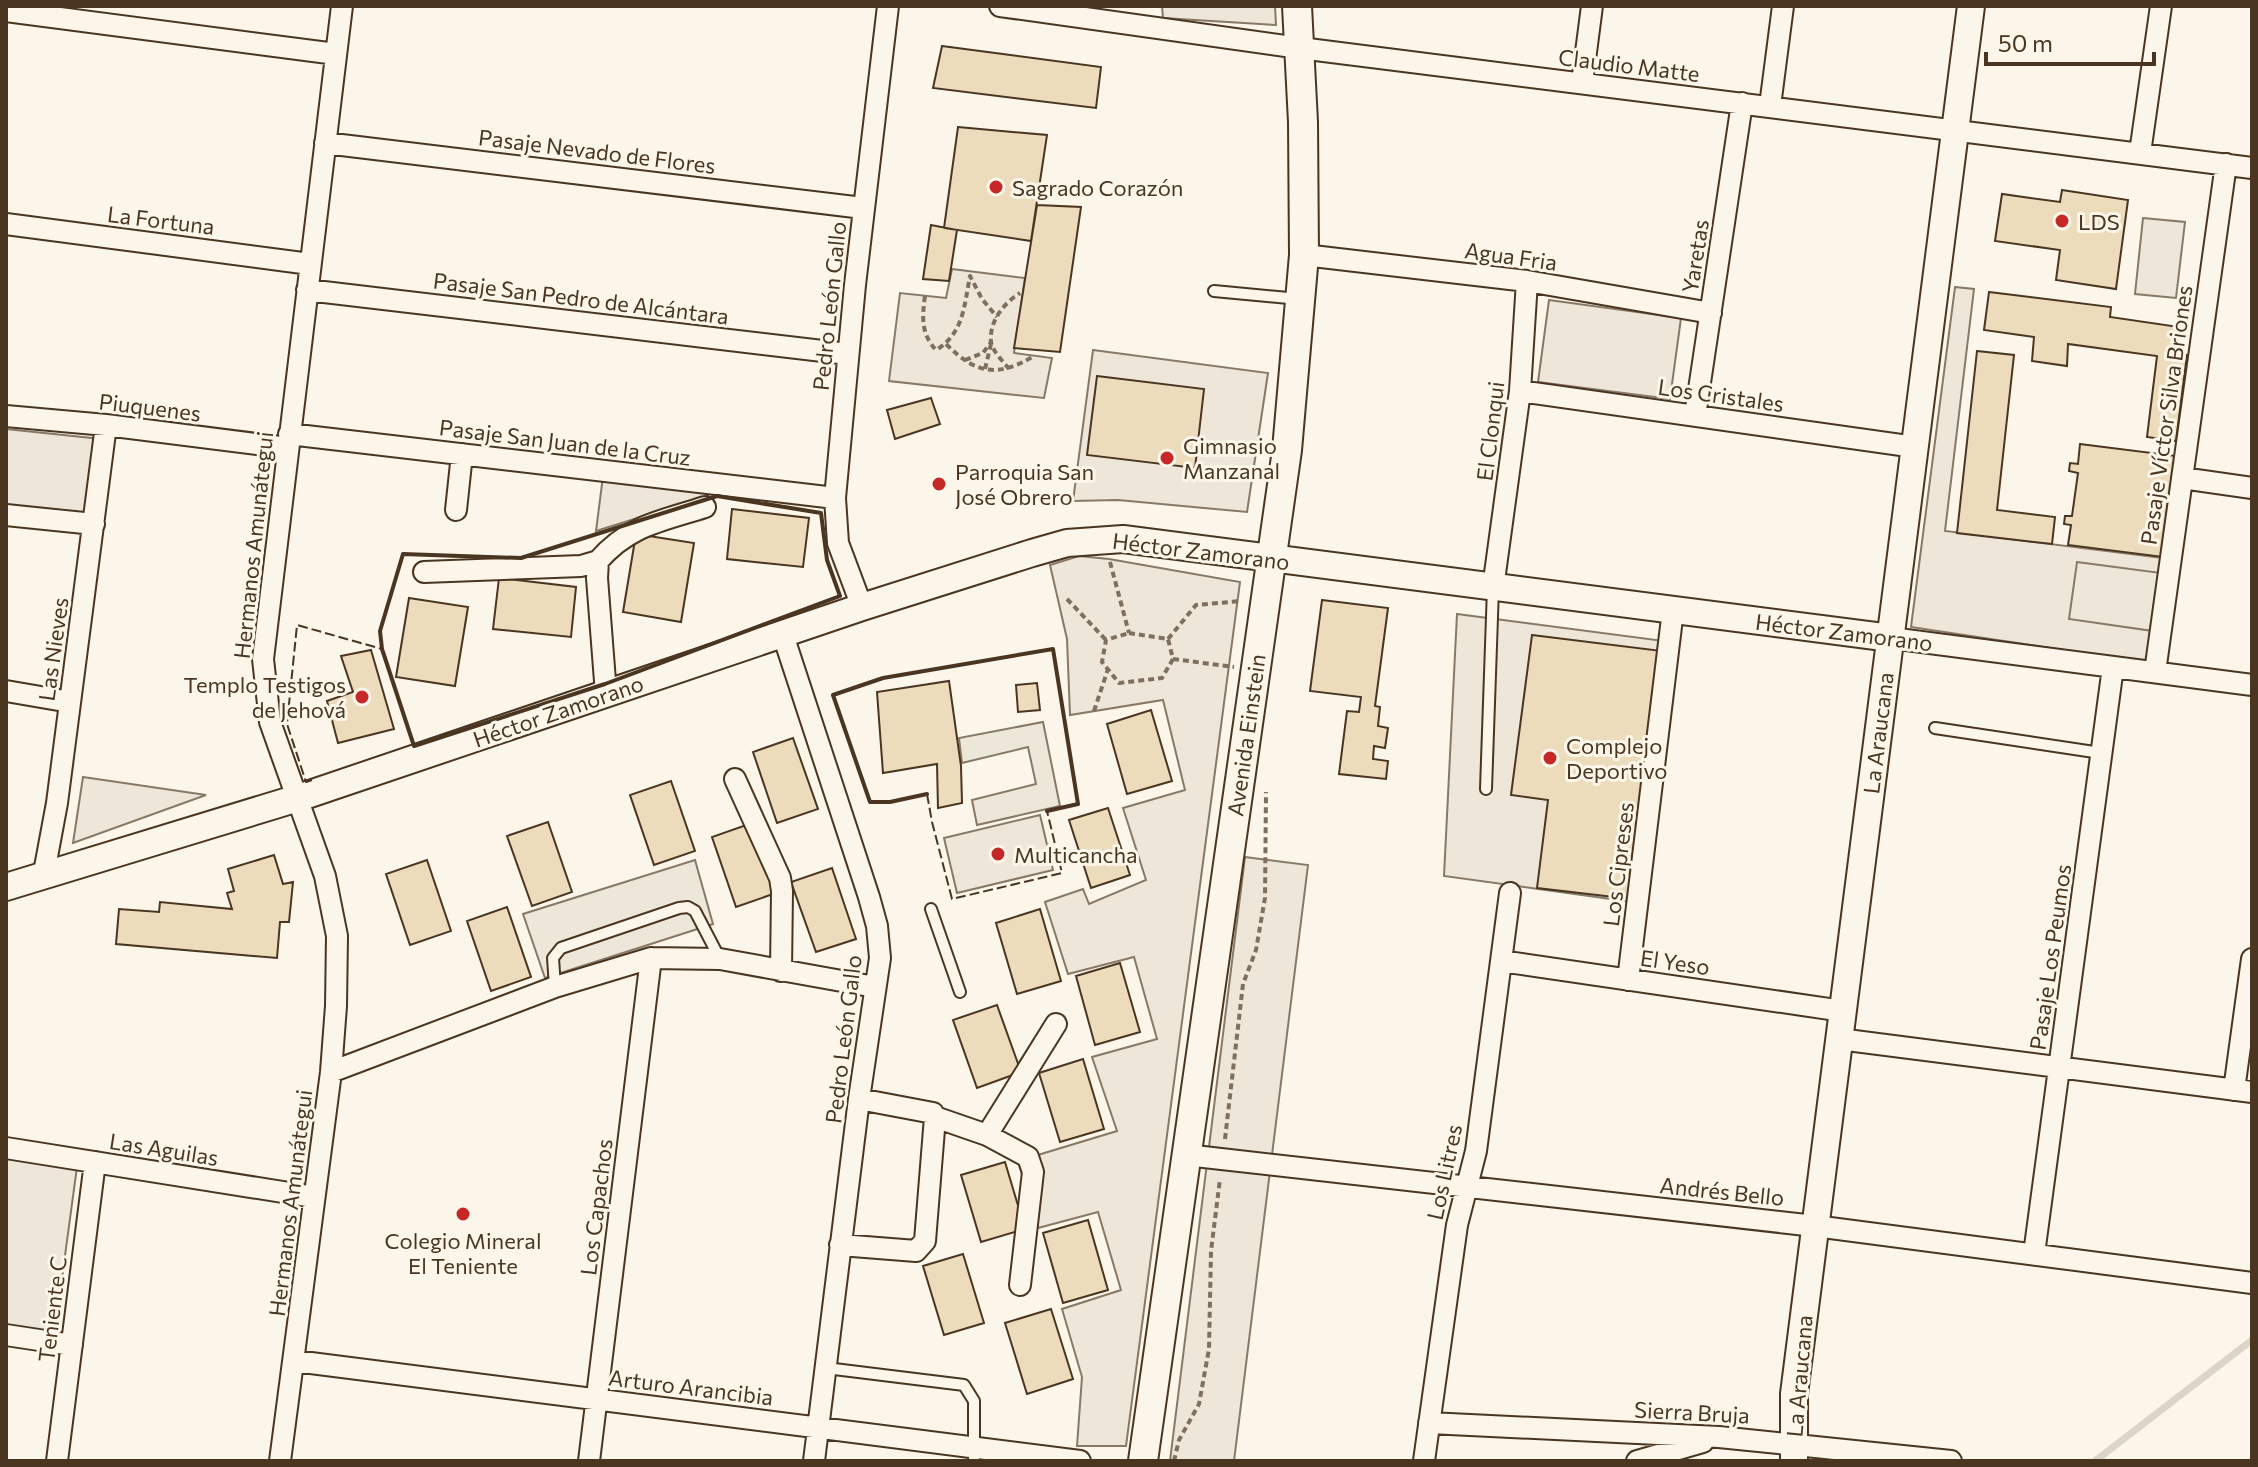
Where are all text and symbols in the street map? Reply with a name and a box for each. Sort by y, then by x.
scale bar [1986,16,2154,66]
text: 50 m [1998,28,2053,57]
street label: Claudio Matte [1557,43,1701,87]
street label: Pasaje Nevado de Flores [477,123,717,179]
place label: Sagrado Corazón [1012,174,1183,201]
marker: Sagrado Corazón [987,178,1005,196]
street label: La Fortuna [106,200,216,240]
place label: LDS [2078,208,2120,235]
marker: LDS [2053,212,2071,230]
street label: Yaretas [1676,217,1714,295]
street label: Pedro León Gallo [807,220,851,392]
street label: Agua Fria [1463,236,1559,276]
street label: Pasaje San Pedro de Alcántara [432,266,730,330]
street label: Pasaje Víctor Silva Briones [2134,284,2198,546]
street label: Los Cristales [1656,373,1786,417]
street label: El Clonqui [1471,380,1509,482]
street label: Piuquenes [97,387,203,427]
street label: Pasaje San Juan de la Cruz [438,413,692,471]
street label: Hermanos Amunátegui [228,430,278,660]
place label: Gimnasio Manzanal [1183,432,1280,484]
marker: Gimnasio Manzanal [1158,449,1176,467]
place label: Parroquia San José Obrero [955,458,1094,510]
marker: Parroquia San José Obrero [930,475,948,493]
street label: Héctor Zamorano [1111,527,1291,575]
street label: Las Nieves [32,595,74,703]
street label: Héctor Zamorano [1754,608,1934,656]
street label: Avenida Einstein [1221,652,1271,818]
street label: Héctor Zamorano [469,669,647,753]
place label: Templo Testigos de Jehová [184,671,346,723]
street label: La Araucana [1857,671,1899,795]
marker: Templo Testigos de Jehová [353,688,371,706]
place label: Complejo Deportivo [1566,732,1667,784]
marker: Complejo Deportivo [1541,749,1559,767]
street label: Los Cipreses [1597,800,1639,928]
place label: Multicancha [1014,841,1138,868]
marker: Multicancha [989,845,1007,863]
street label: Pasaje Los Peumos [2024,862,2076,1052]
street label: El Yeso [1639,944,1711,980]
street label: Pedro León Gallo [819,953,867,1125]
street label: Hermanos Amunátegui [263,1088,317,1318]
street label: Los Litres [1421,1122,1467,1222]
street label: Las Aguilas [108,1127,220,1171]
street label: Los Capachos [574,1137,618,1277]
street label: Andrés Bello [1659,1171,1785,1211]
marker: Colegio Mineral El Teniente [454,1205,472,1223]
place label: Colegio Mineral El Teniente [385,1227,541,1279]
street label: Teniente C [32,1255,72,1363]
street label: La Araucana [1780,1314,1818,1438]
street label: Arturo Arancibia [607,1364,775,1410]
street label: Sierra Bruja [1634,1395,1750,1429]

